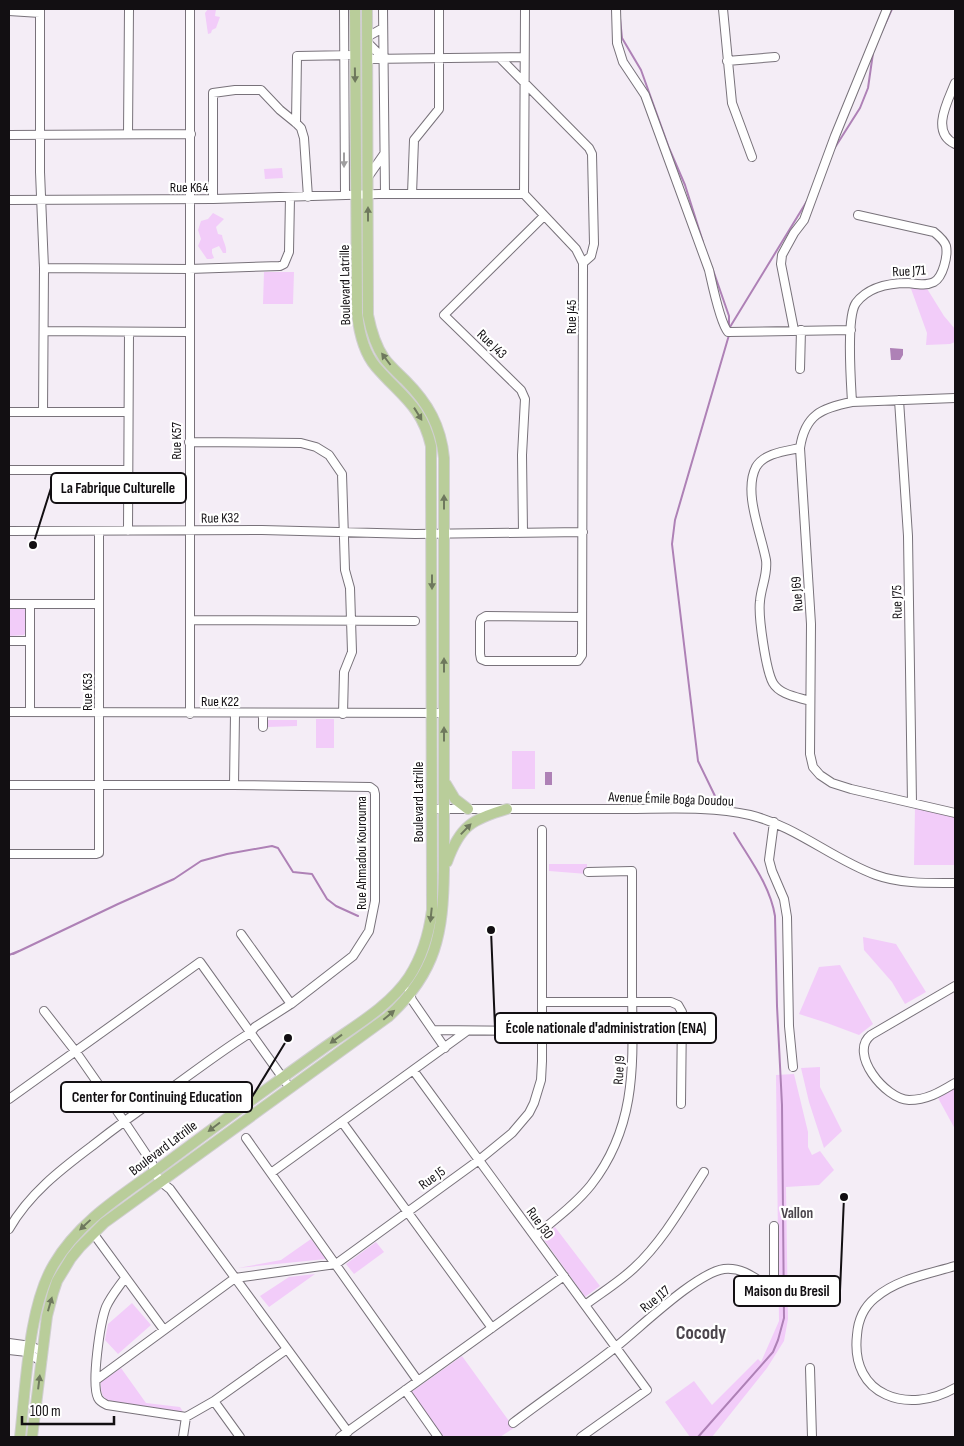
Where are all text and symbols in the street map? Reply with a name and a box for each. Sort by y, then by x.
one-way arrow [351,67,359,83]
one-way arrow [340,152,348,168]
street label: Rue K64 [170,179,208,196]
one-way arrow [364,205,372,221]
street label: Boulevard Latrille [336,244,354,326]
street label: Rue J71 [892,262,926,280]
street label: Rue J45 [563,299,580,334]
street label: Rue J43 [474,326,511,362]
one-way arrow [380,353,391,366]
one-way arrow [413,407,423,420]
street label: Rue K57 [168,422,185,460]
callout: La Fabrique Culturelle [51,473,186,503]
text: La Fabrique Culturelle [61,479,175,498]
one-way arrow [440,494,448,510]
street label: Rue K32 [201,509,239,527]
one-way arrow [428,574,436,590]
street label: Rue J69 [787,576,807,612]
street label: Rue J75 [888,584,906,619]
one-way arrow [440,656,448,672]
street label: Rue K53 [79,673,96,711]
street label: Rue K22 [201,693,239,710]
one-way arrow [440,726,448,742]
street label: Boulevard Latrille [410,762,427,842]
street label: Avenue Émile Boga Doudou [607,788,734,810]
street label: Rue Ahmadou Kourouma [353,796,370,910]
one-way arrow [460,823,472,835]
one-way arrow [427,908,435,924]
one-way arrow [383,1010,395,1021]
callout: École nationale d'administration (ENA) [495,1013,716,1043]
text: École nationale d'administration (ENA) [505,1019,707,1038]
one-way arrow [329,1034,343,1044]
street label: Rue J9 [610,1055,628,1085]
callout: Center for Continuing Education [61,1082,252,1112]
text: Center for Continuing Education [72,1088,242,1107]
street label: Boulevard Latrille [126,1117,200,1179]
one-way arrow [207,1122,221,1132]
street label: Rue J5 [415,1162,449,1193]
street label: Rue J30 [523,1204,557,1242]
district label: Vallon [781,1204,813,1223]
one-way arrow [79,1219,91,1231]
callout: Maison du Bresil [734,1276,840,1306]
street label: Rue J17 [637,1282,674,1316]
text: Maison du Bresil [744,1282,830,1301]
one-way arrow [47,1297,55,1312]
district label: Cocody [676,1322,726,1345]
one-way arrow [35,1374,43,1390]
scale bar [22,1394,115,1426]
text: 100 m [30,1402,61,1421]

